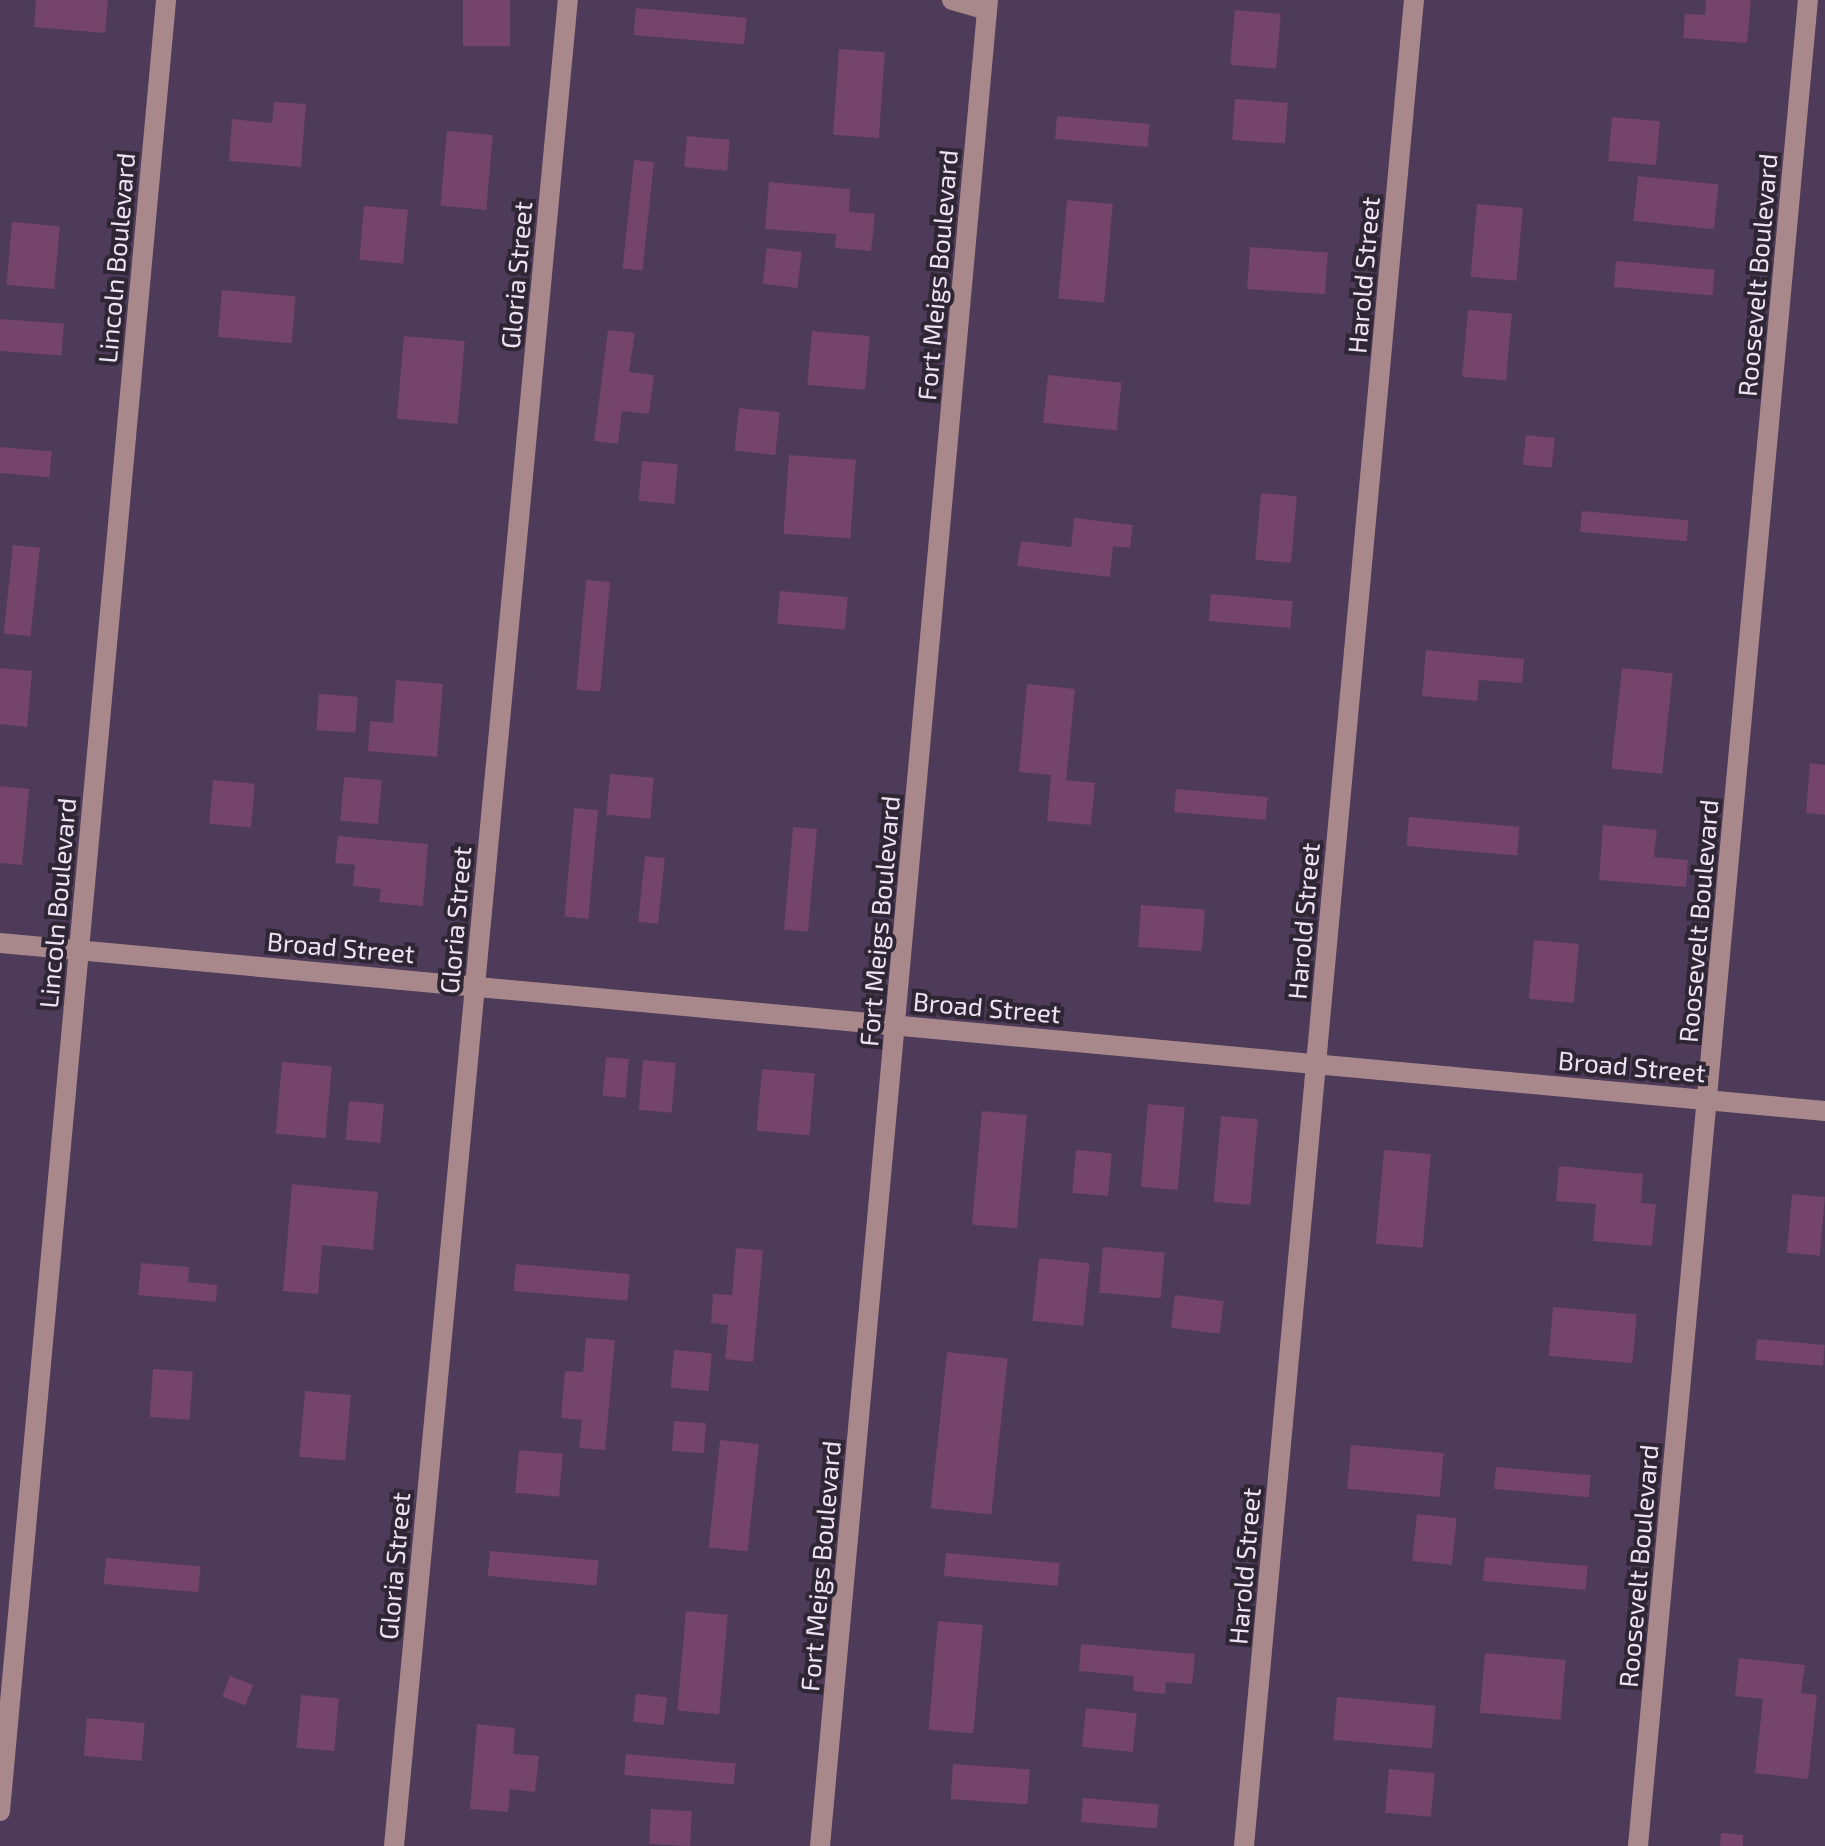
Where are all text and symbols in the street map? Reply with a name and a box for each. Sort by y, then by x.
street label: Fort Meigs Boulevard [910,148,964,402]
street label: Lincoln Boulevard [91,151,141,365]
street label: Roosevelt Boulevard [1731,152,1783,398]
street label: Harold Street [1341,195,1385,355]
street label: Gloria Street [494,200,538,350]
street label: Fort Meigs Boulevard [852,794,906,1048]
street label: Lincoln Boulevard [32,796,82,1010]
street label: Roosevelt Boulevard [1672,798,1724,1044]
street label: Harold Street [1281,841,1325,1001]
street label: Gloria Street [433,845,477,995]
street label: Broad Street [266,925,416,969]
street label: Broad Street [912,985,1062,1029]
street label: Broad Street [1557,1044,1707,1088]
street label: Fort Meigs Boulevard [793,1439,847,1693]
street label: Roosevelt Boulevard [1612,1443,1664,1689]
street label: Harold Street [1222,1486,1266,1646]
street label: Gloria Street [372,1491,416,1641]

